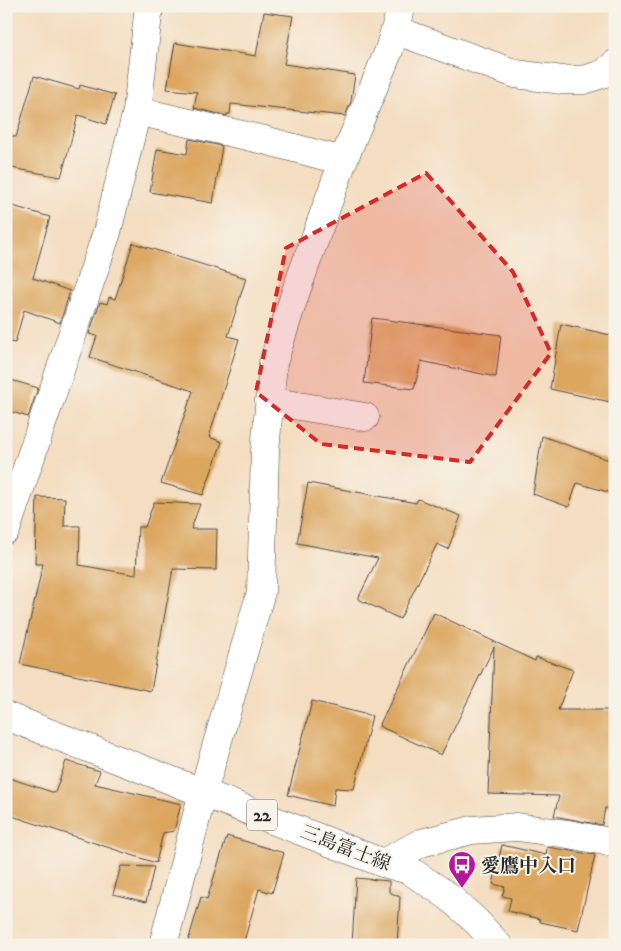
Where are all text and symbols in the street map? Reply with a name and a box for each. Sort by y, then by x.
road number: 22 [247,800,277,830]
street label: 三島富士線 [297,821,394,876]
bus stop icon: 愛鷹中入口 [447,850,477,889]
place label: 愛鷹中入口 [481,855,576,878]

